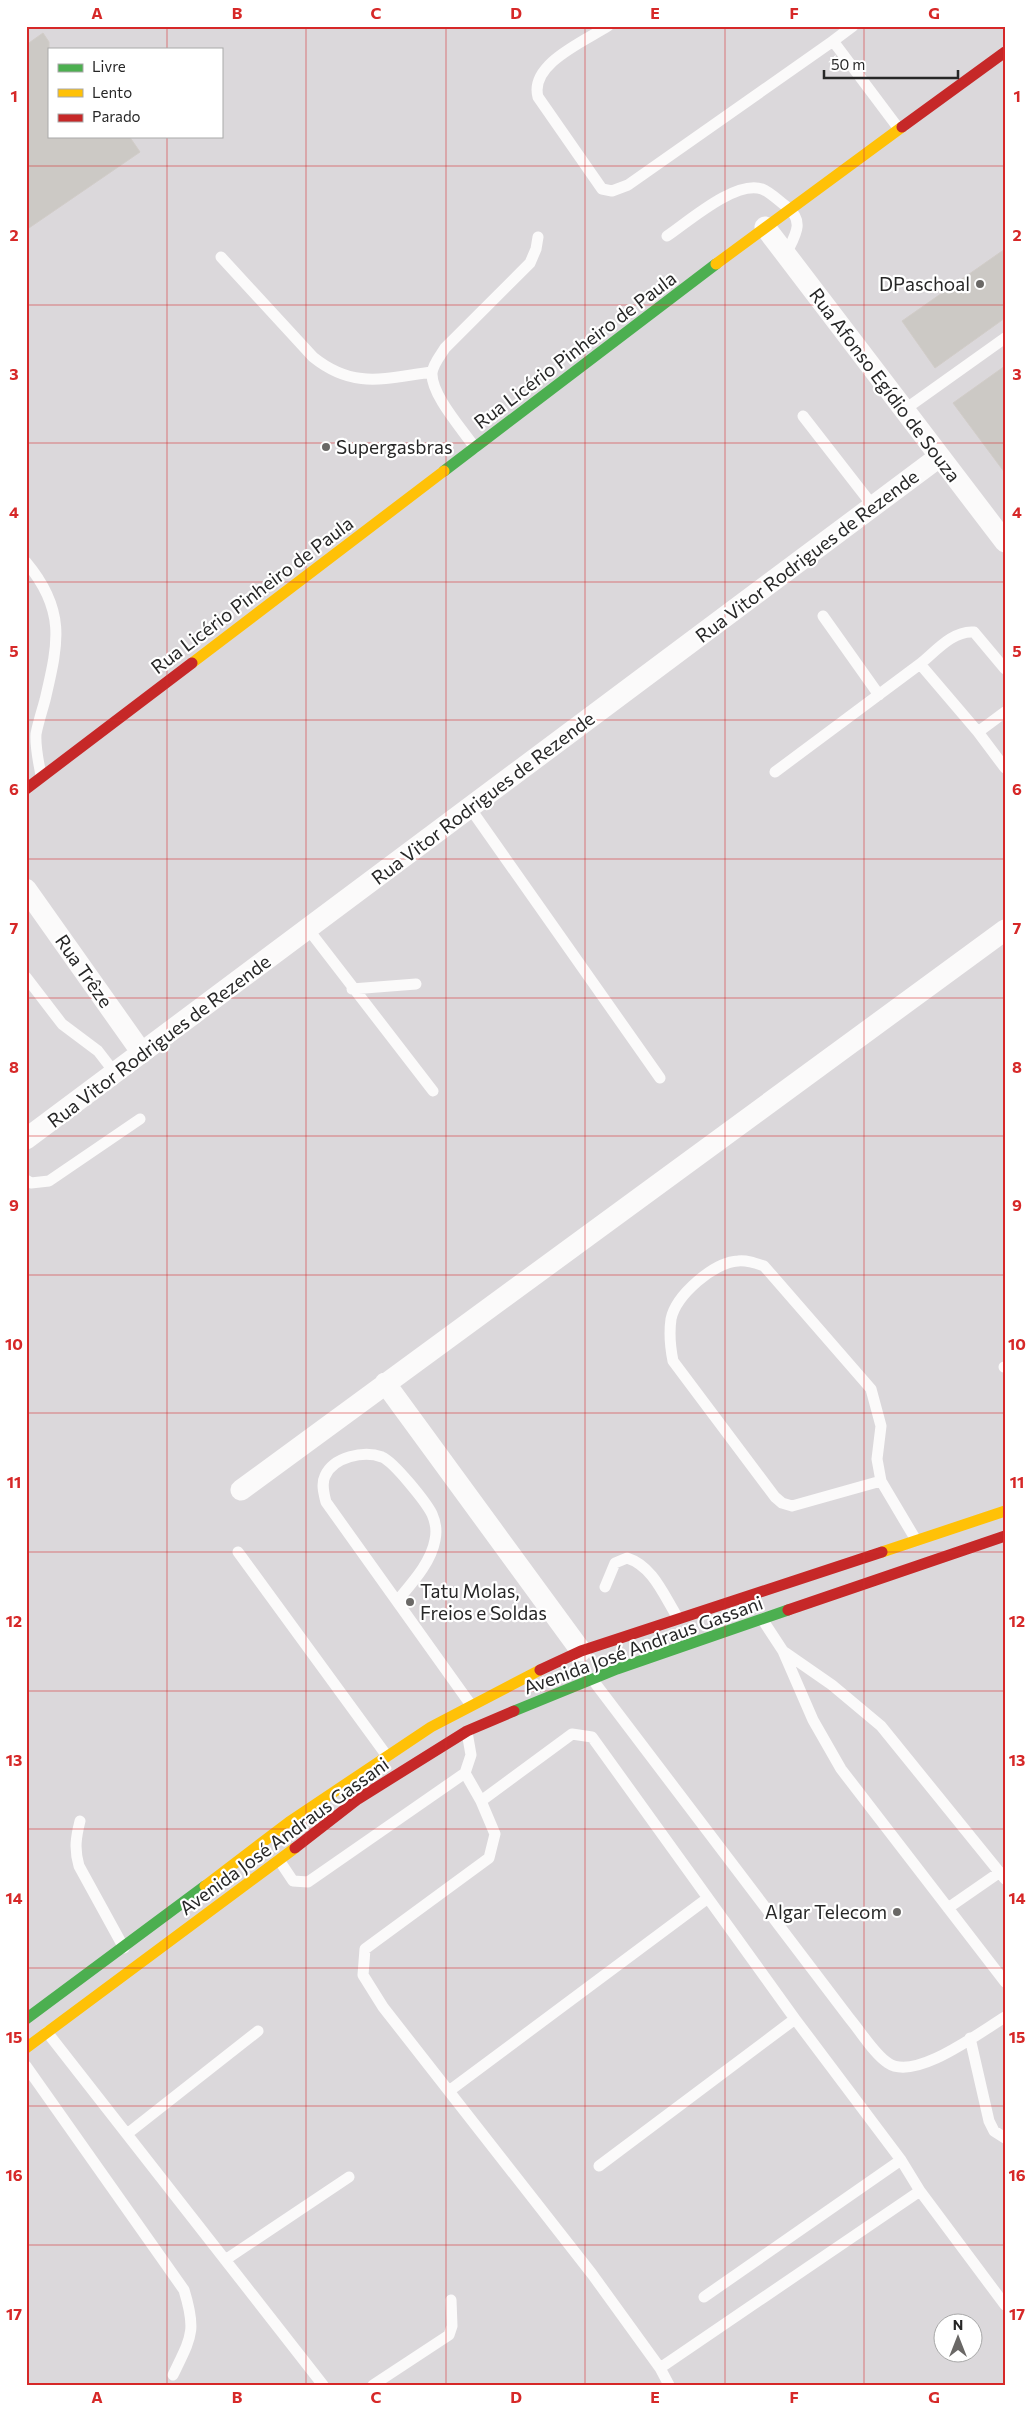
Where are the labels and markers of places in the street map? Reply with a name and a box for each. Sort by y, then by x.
place label: DPaschoal [879,272,970,295]
marker: DPaschoal [974,278,986,290]
place label: Supergasbras [336,435,453,458]
marker: Supergasbras [320,441,332,453]
place label: Tatu Molas, Freios e Soldas [420,1579,547,1624]
marker: Tatu Molas, Freios e Soldas [404,1596,416,1608]
place label: Algar Telecom [765,1900,887,1923]
marker: Algar Telecom [891,1906,903,1918]

